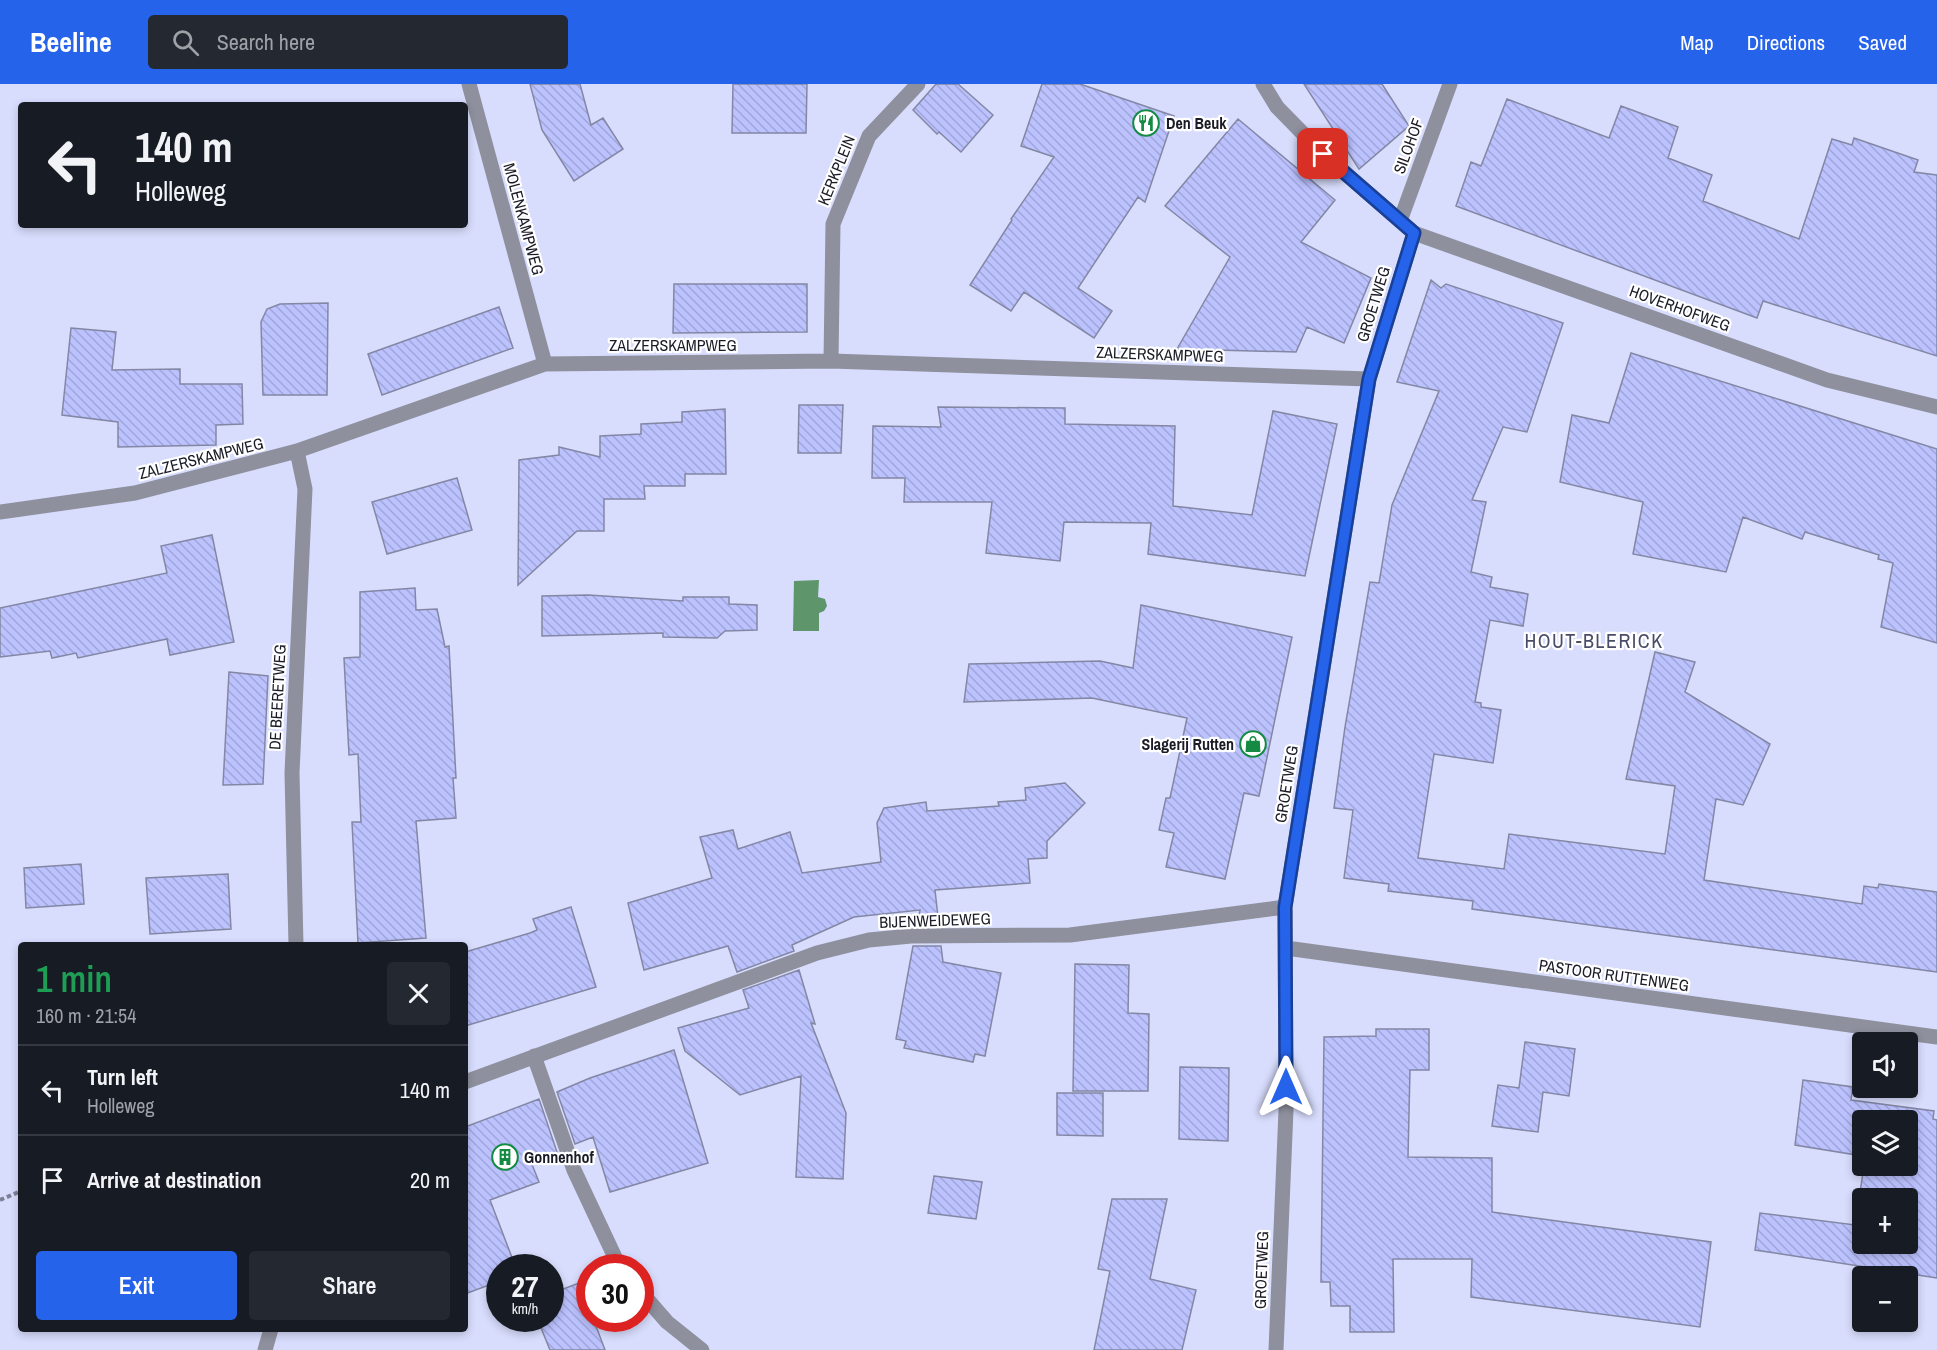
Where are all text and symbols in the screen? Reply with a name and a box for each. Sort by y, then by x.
search box [148,15,568,69]
text: Beeline [30,23,112,61]
icon: search [169,26,202,59]
text: Search here [217,27,315,57]
text: Map [1680,28,1714,57]
text: Directions [1747,28,1825,57]
text: Saved [1858,28,1907,57]
restaurant icon: Den Beuk [1131,108,1161,138]
place label: Den Beuk [1166,112,1227,134]
street label: SILOHOF [1388,115,1428,177]
text: 140 m [135,119,233,175]
icon: left [36,126,114,204]
pin [1297,128,1348,179]
street label: KERKPLEIN [812,132,860,208]
icon: arrive [1306,137,1339,170]
street label: MOLENKAMPWEG [498,161,550,277]
text: Holleweg [135,173,226,209]
street label: GROETWEG [1351,263,1395,345]
street label: HOVERHOFWEG [1627,280,1733,336]
street label: ZALZERSKAMPWEG [609,334,737,356]
street label: ZALZERSKAMPWEG [1096,341,1224,367]
street label: ZALZERSKAMPWEG [136,432,266,484]
district label: HOUT-BLERICK [1524,627,1664,654]
street label: DE BEERETWEG [263,644,291,750]
shop icon: Slagerij Rutten [1238,729,1268,759]
place label: Slagerij Rutten [1141,733,1234,755]
street label: GROETWEG [1269,744,1303,824]
street label: BIJENWEIDEWEG [879,907,991,933]
street label: PASTOOR RUTTENWEG [1538,954,1690,996]
text: 1 min [36,955,112,1003]
button: close [387,962,450,1025]
text: 160 m · 21:54 [36,1002,136,1029]
map controls [1852,1032,1918,1332]
button: sound [1852,1032,1918,1098]
position arrow [1254,1055,1318,1119]
text: Turn left [87,1062,158,1092]
icon: left [36,1074,69,1107]
text: 140 m [400,1075,450,1105]
text: Holleweg [87,1092,154,1119]
button: layers [1852,1110,1918,1176]
building icon: Gonnenhof [490,1142,520,1172]
place label: Gonnenhof [524,1146,595,1168]
icon: arrive [36,1164,69,1197]
text: Arrive at destination [87,1165,261,1195]
text: 20 m [410,1165,450,1195]
button: + [1852,1188,1918,1254]
street label: GROETWEG [1249,1231,1273,1309]
button: Exit [36,1251,237,1320]
button: Share [249,1251,450,1320]
speed limit sign: 30 [576,1254,654,1332]
text: 27 [511,1266,539,1306]
button: − [1852,1266,1918,1332]
text: km/h [512,1298,538,1319]

